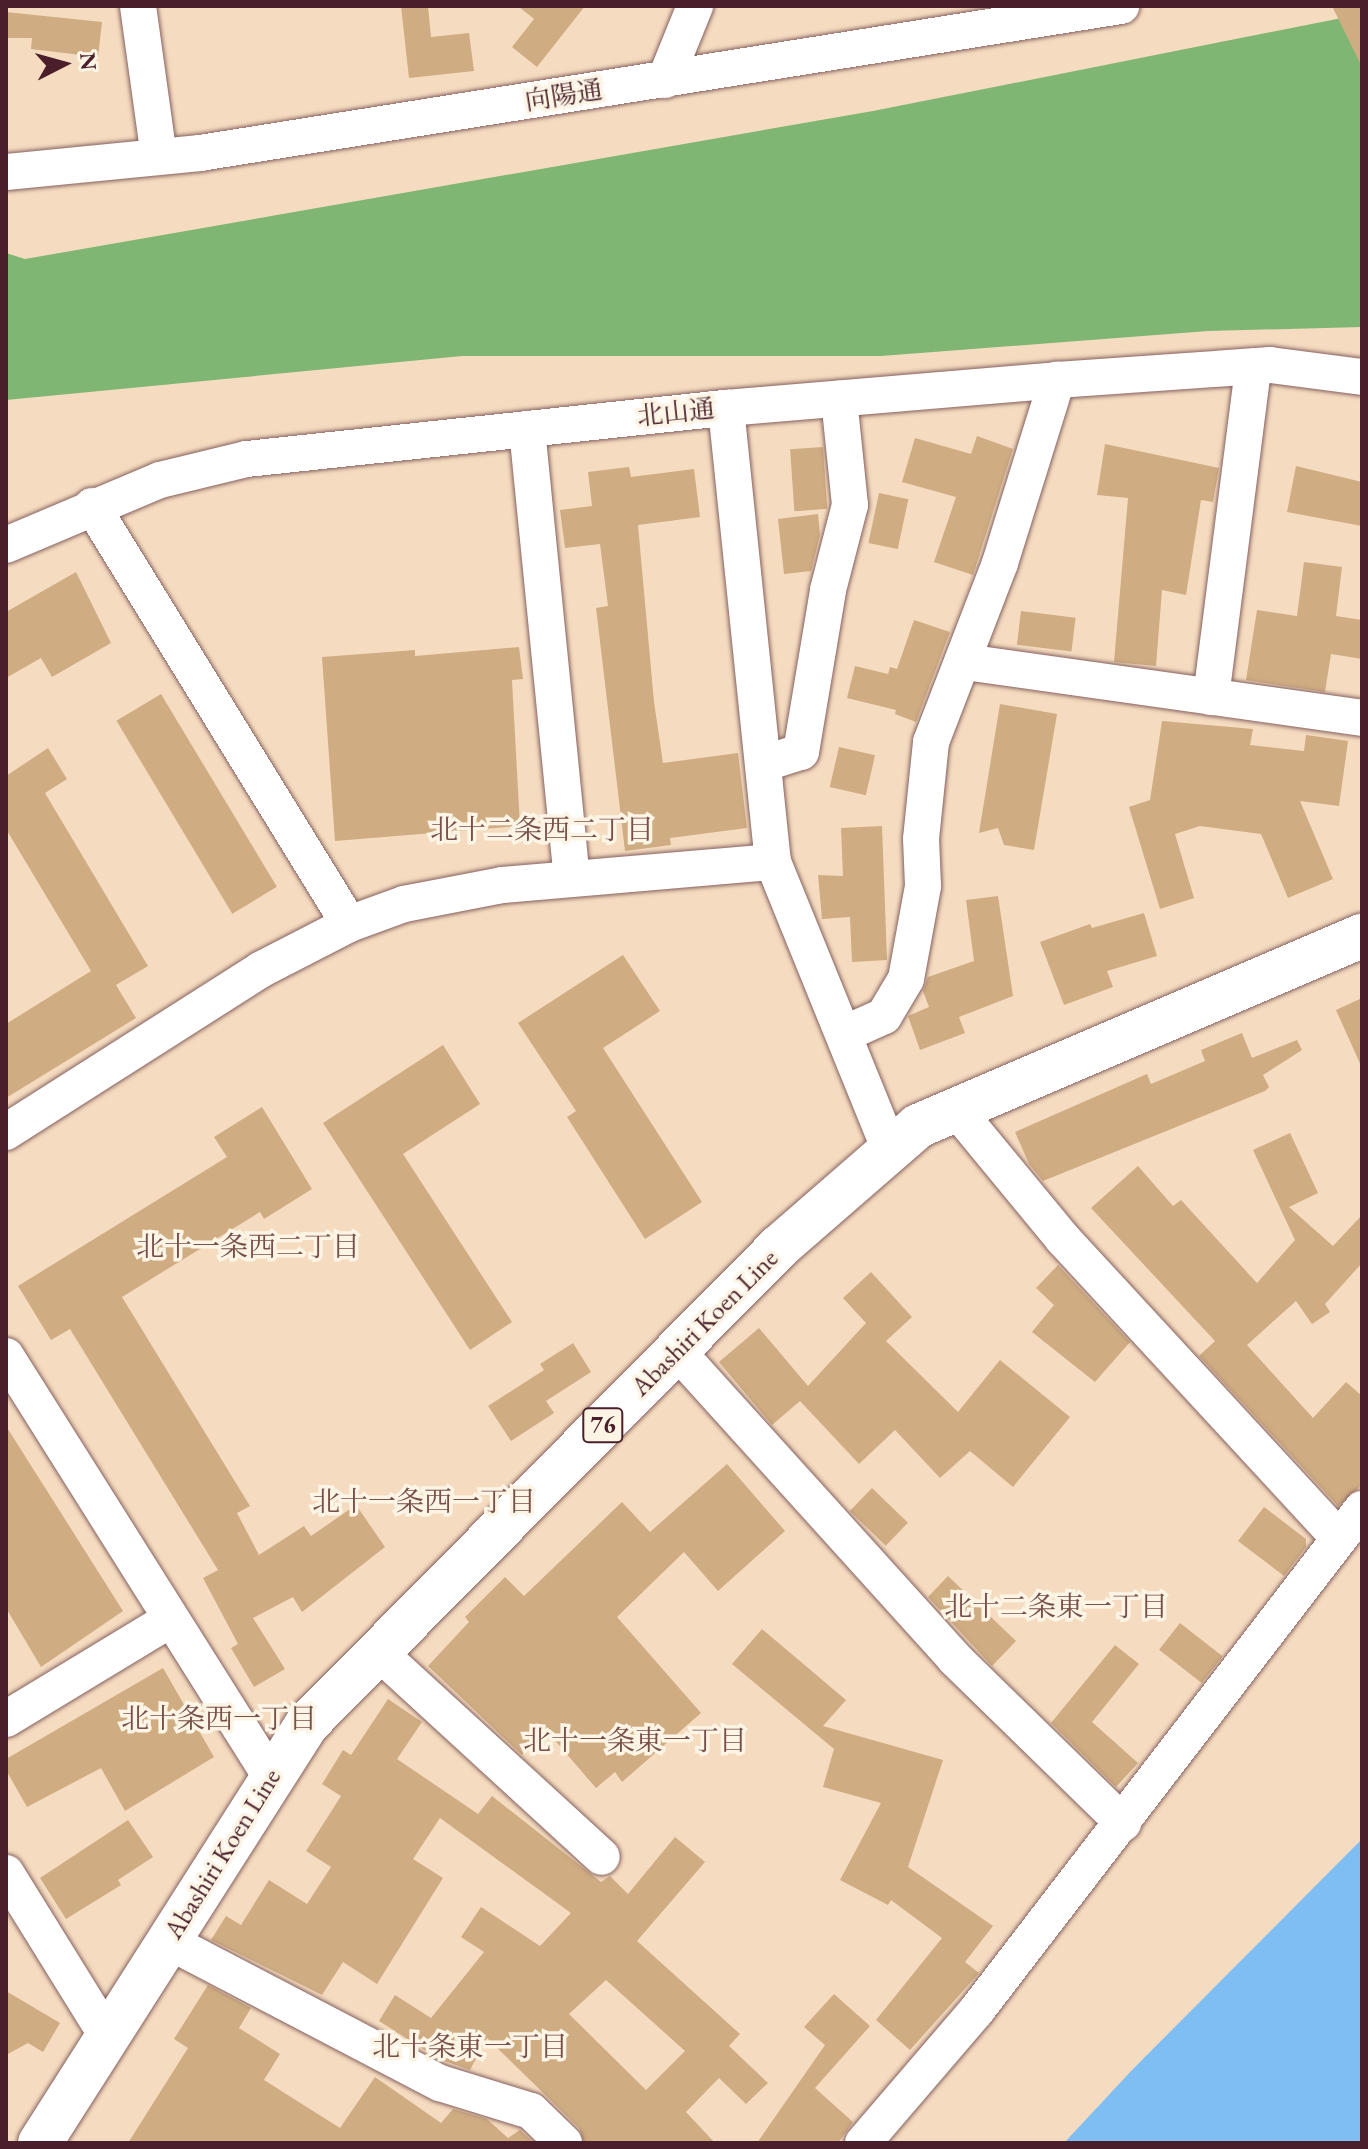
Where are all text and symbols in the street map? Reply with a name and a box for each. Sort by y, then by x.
north arrow [24,24,104,104]
text: N [73,51,104,72]
street label: 向陽通 [523,74,605,118]
street label: 北山通 [636,393,716,433]
district label: 北十二条西二丁目 [430,812,654,846]
district label: 北十一条西二丁目 [136,1229,360,1263]
street label: Abashiri Koen Line [625,1243,785,1403]
road number: 76 [581,1405,625,1445]
district label: 北十一条西一丁目 [312,1484,536,1518]
district label: 北十二条東一丁目 [944,1589,1168,1623]
district label: 北十条西一丁目 [121,1701,317,1735]
district label: 北十一条東一丁目 [523,1723,747,1757]
street label: Abashiri Koen Line [158,1763,288,1945]
district label: 北十条東一丁目 [372,2029,568,2063]

